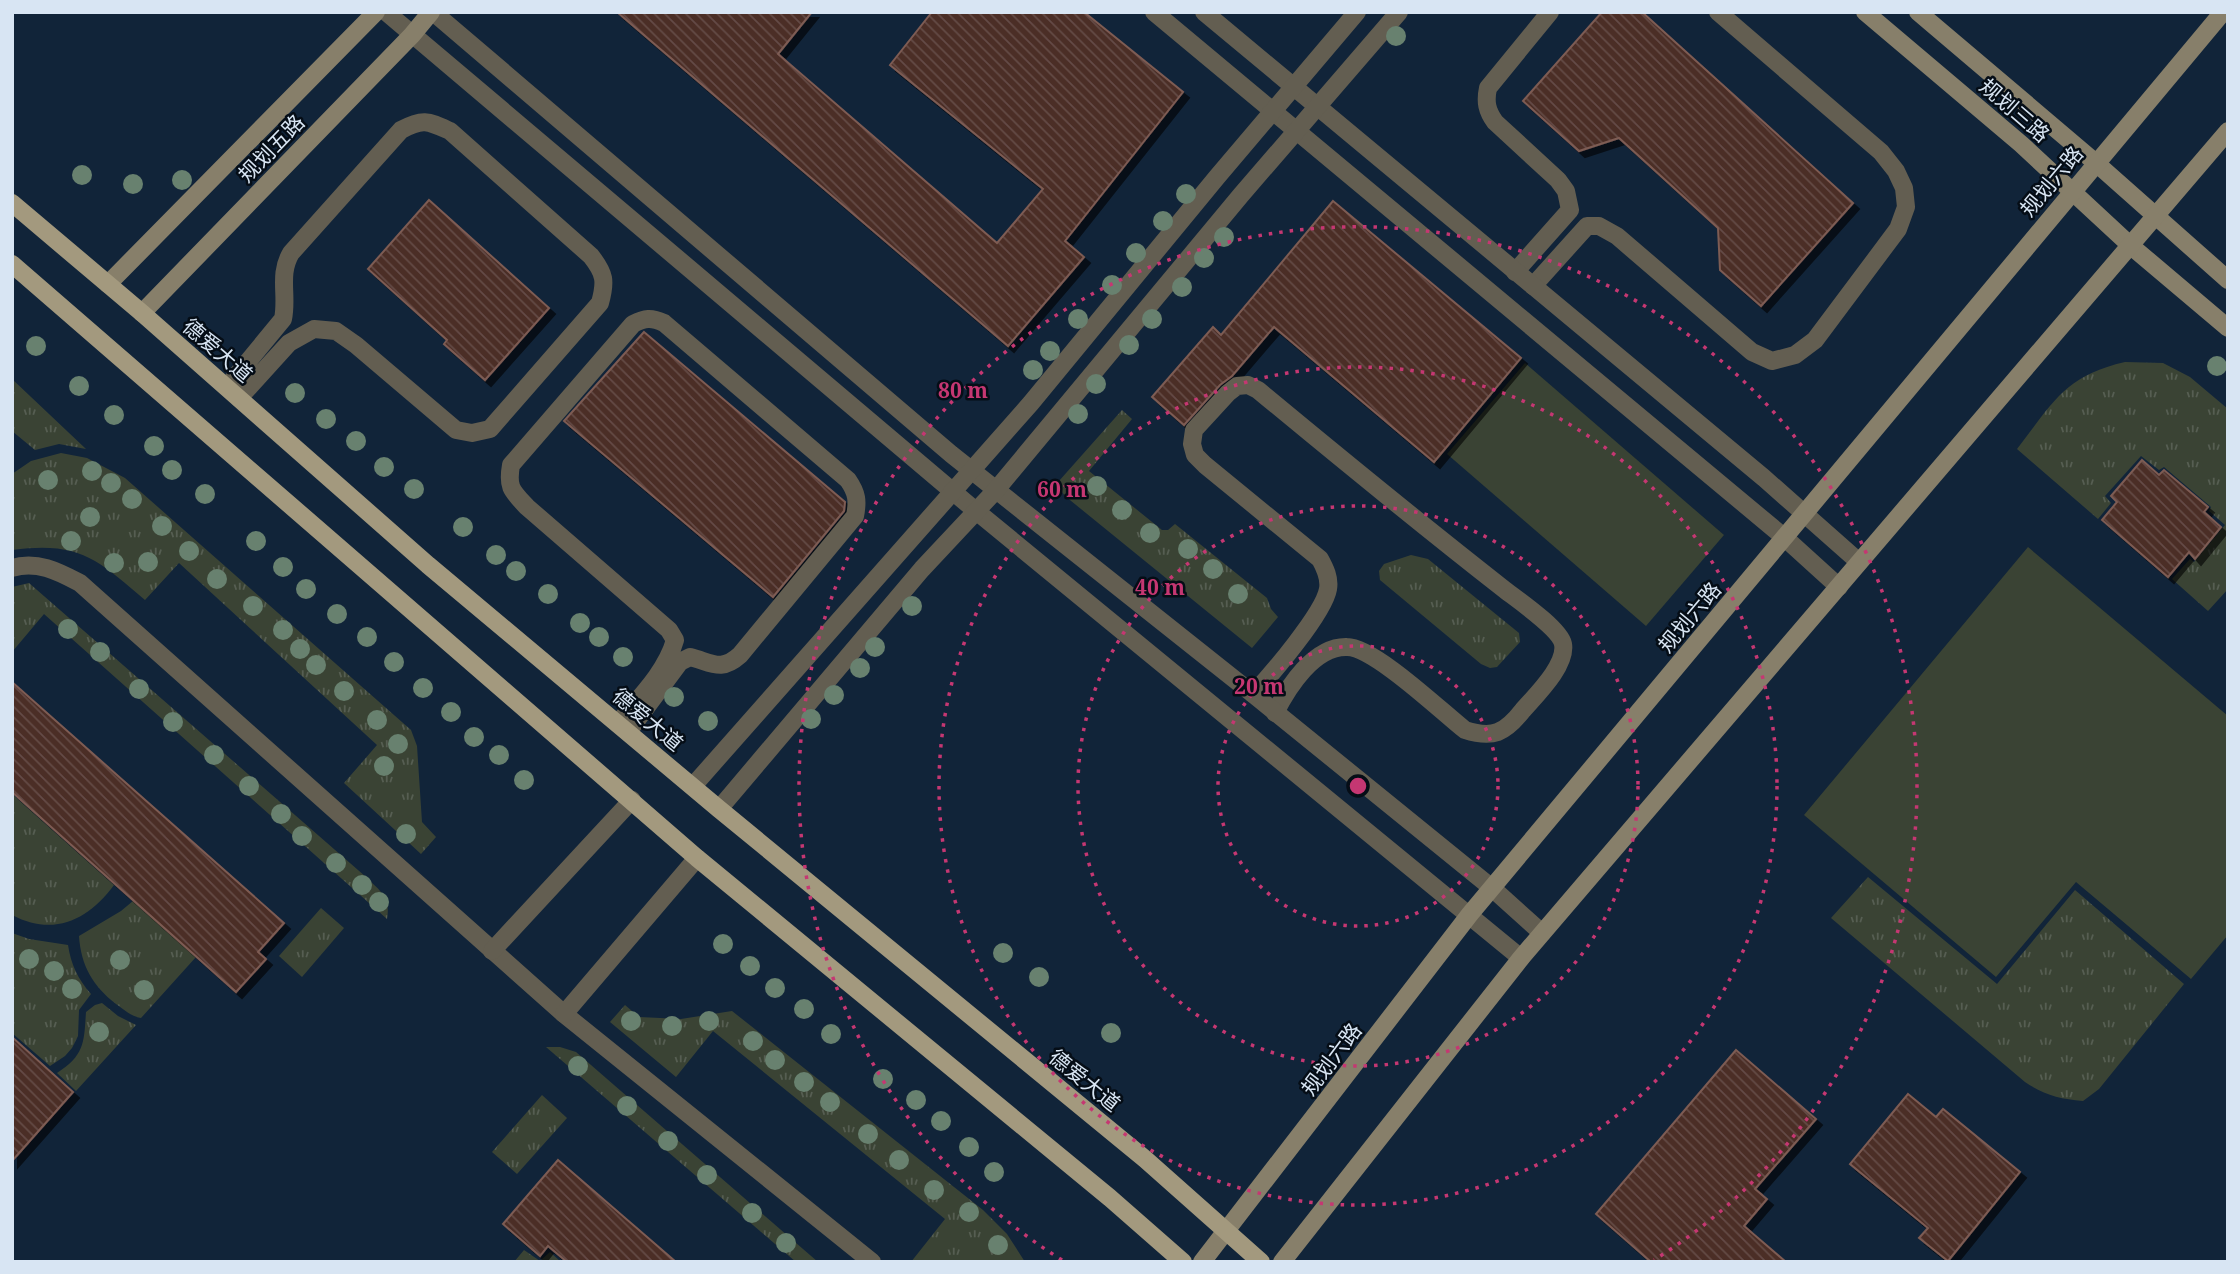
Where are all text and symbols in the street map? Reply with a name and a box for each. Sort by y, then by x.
street label: 规划三路 [1974,72,2056,148]
street label: 规划五路 [232,108,310,188]
street label: 规划六路 [2013,140,2089,222]
street label: 德爱大道 [177,312,259,388]
text: 80 m [938,376,988,404]
text: 60 m [1037,475,1087,503]
text: 40 m [1135,573,1185,601]
street label: 规划六路 [1651,576,1727,658]
text: 20 m [1234,672,1284,700]
street label: 德爱大道 [607,681,689,757]
centre of rings [1346,774,1370,798]
street label: 规划六路 [1295,1017,1367,1101]
street label: 德爱大道 [1044,1043,1126,1117]

